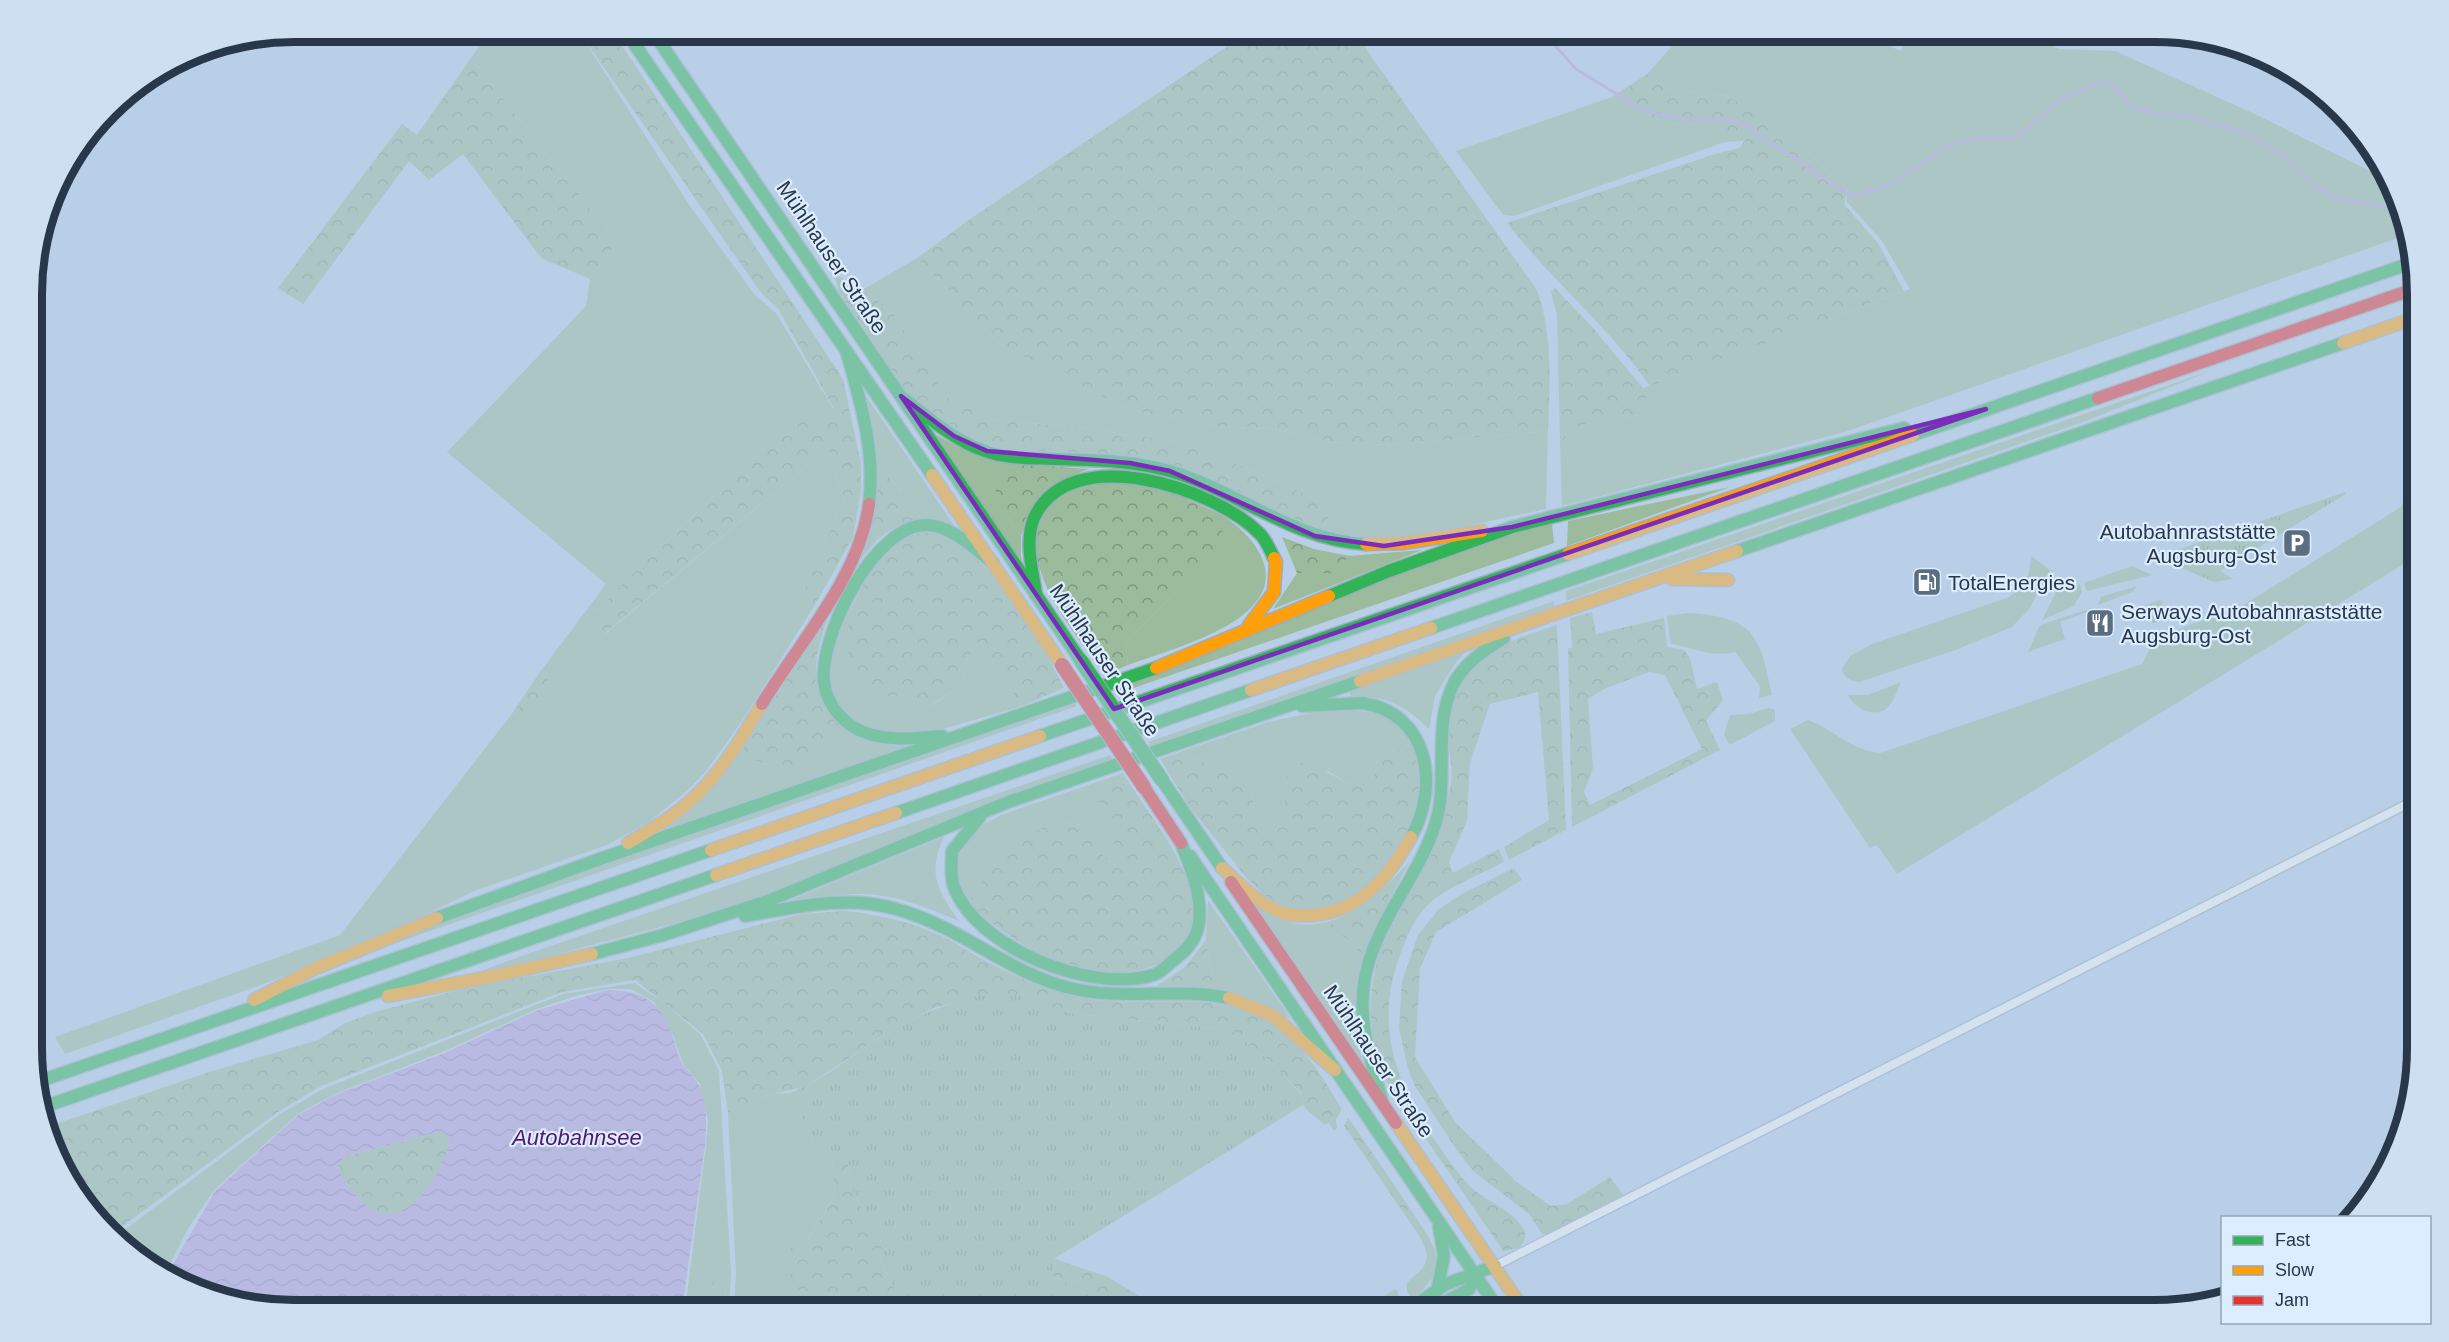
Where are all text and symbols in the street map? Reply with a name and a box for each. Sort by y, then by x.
street label: Mühlhauser Straße [773,177,891,337]
place label: Autobahnraststätte Augsburg-Ost [2100,520,2276,567]
parking icon: Autobahnraststätte Augsburg-Ost [2281,527,2313,559]
fuel station icon: TotalEnergies [1911,566,1943,598]
place label: TotalEnergies [1948,571,2075,594]
street label: Mühlhauser Straße [1046,580,1164,740]
place label: Serways Autobahnraststätte Augsburg-Ost [2121,600,2383,647]
restaurant icon: Serways Autobahnraststätte Augsburg-Ost [2084,607,2116,639]
street label: Mühlhauser Straße [1320,981,1438,1141]
water label: Autobahnsee [510,1125,642,1150]
legend [2221,1216,2431,1324]
text: Fast [2275,1230,2310,1250]
text: Slow [2275,1260,2315,1280]
text: Jam [2275,1290,2309,1310]

